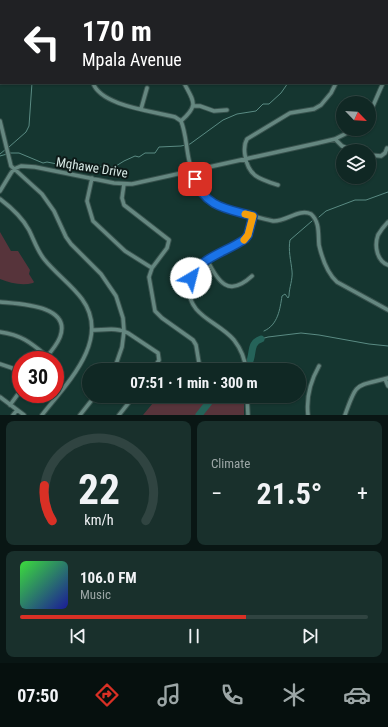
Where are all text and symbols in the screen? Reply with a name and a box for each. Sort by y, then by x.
text: 170 m [82,15,152,48]
icon: left [16,16,68,68]
text: Mpala Avenue [82,49,182,70]
north arrow [336,96,376,136]
map controls [336,96,376,184]
button: layers [336,144,376,184]
street label: Mqhawe Drive [55,154,129,181]
pin [178,162,212,196]
icon: arrive [184,168,206,190]
position arrow [170,257,212,299]
speed limit sign: 30 [12,351,64,403]
text: 07:51 · 1 min · 300 m [130,374,258,392]
text: Climate [211,456,250,471]
text: 22 [77,465,120,514]
text: 21.5° [257,476,322,511]
text: − [211,481,222,506]
text: + [357,481,368,506]
text: km/h [84,512,113,528]
text: 106.0 FM [80,569,137,587]
text: Music [80,587,111,602]
icon: previous [67,625,89,647]
icon: pause [183,625,205,647]
icon: next [299,625,321,647]
icon: directions [93,681,121,709]
icon: music [155,681,183,709]
icon: phone [218,681,246,709]
icon: climate [280,681,308,709]
icon: car [343,681,371,709]
text: 07:50 [17,685,59,706]

